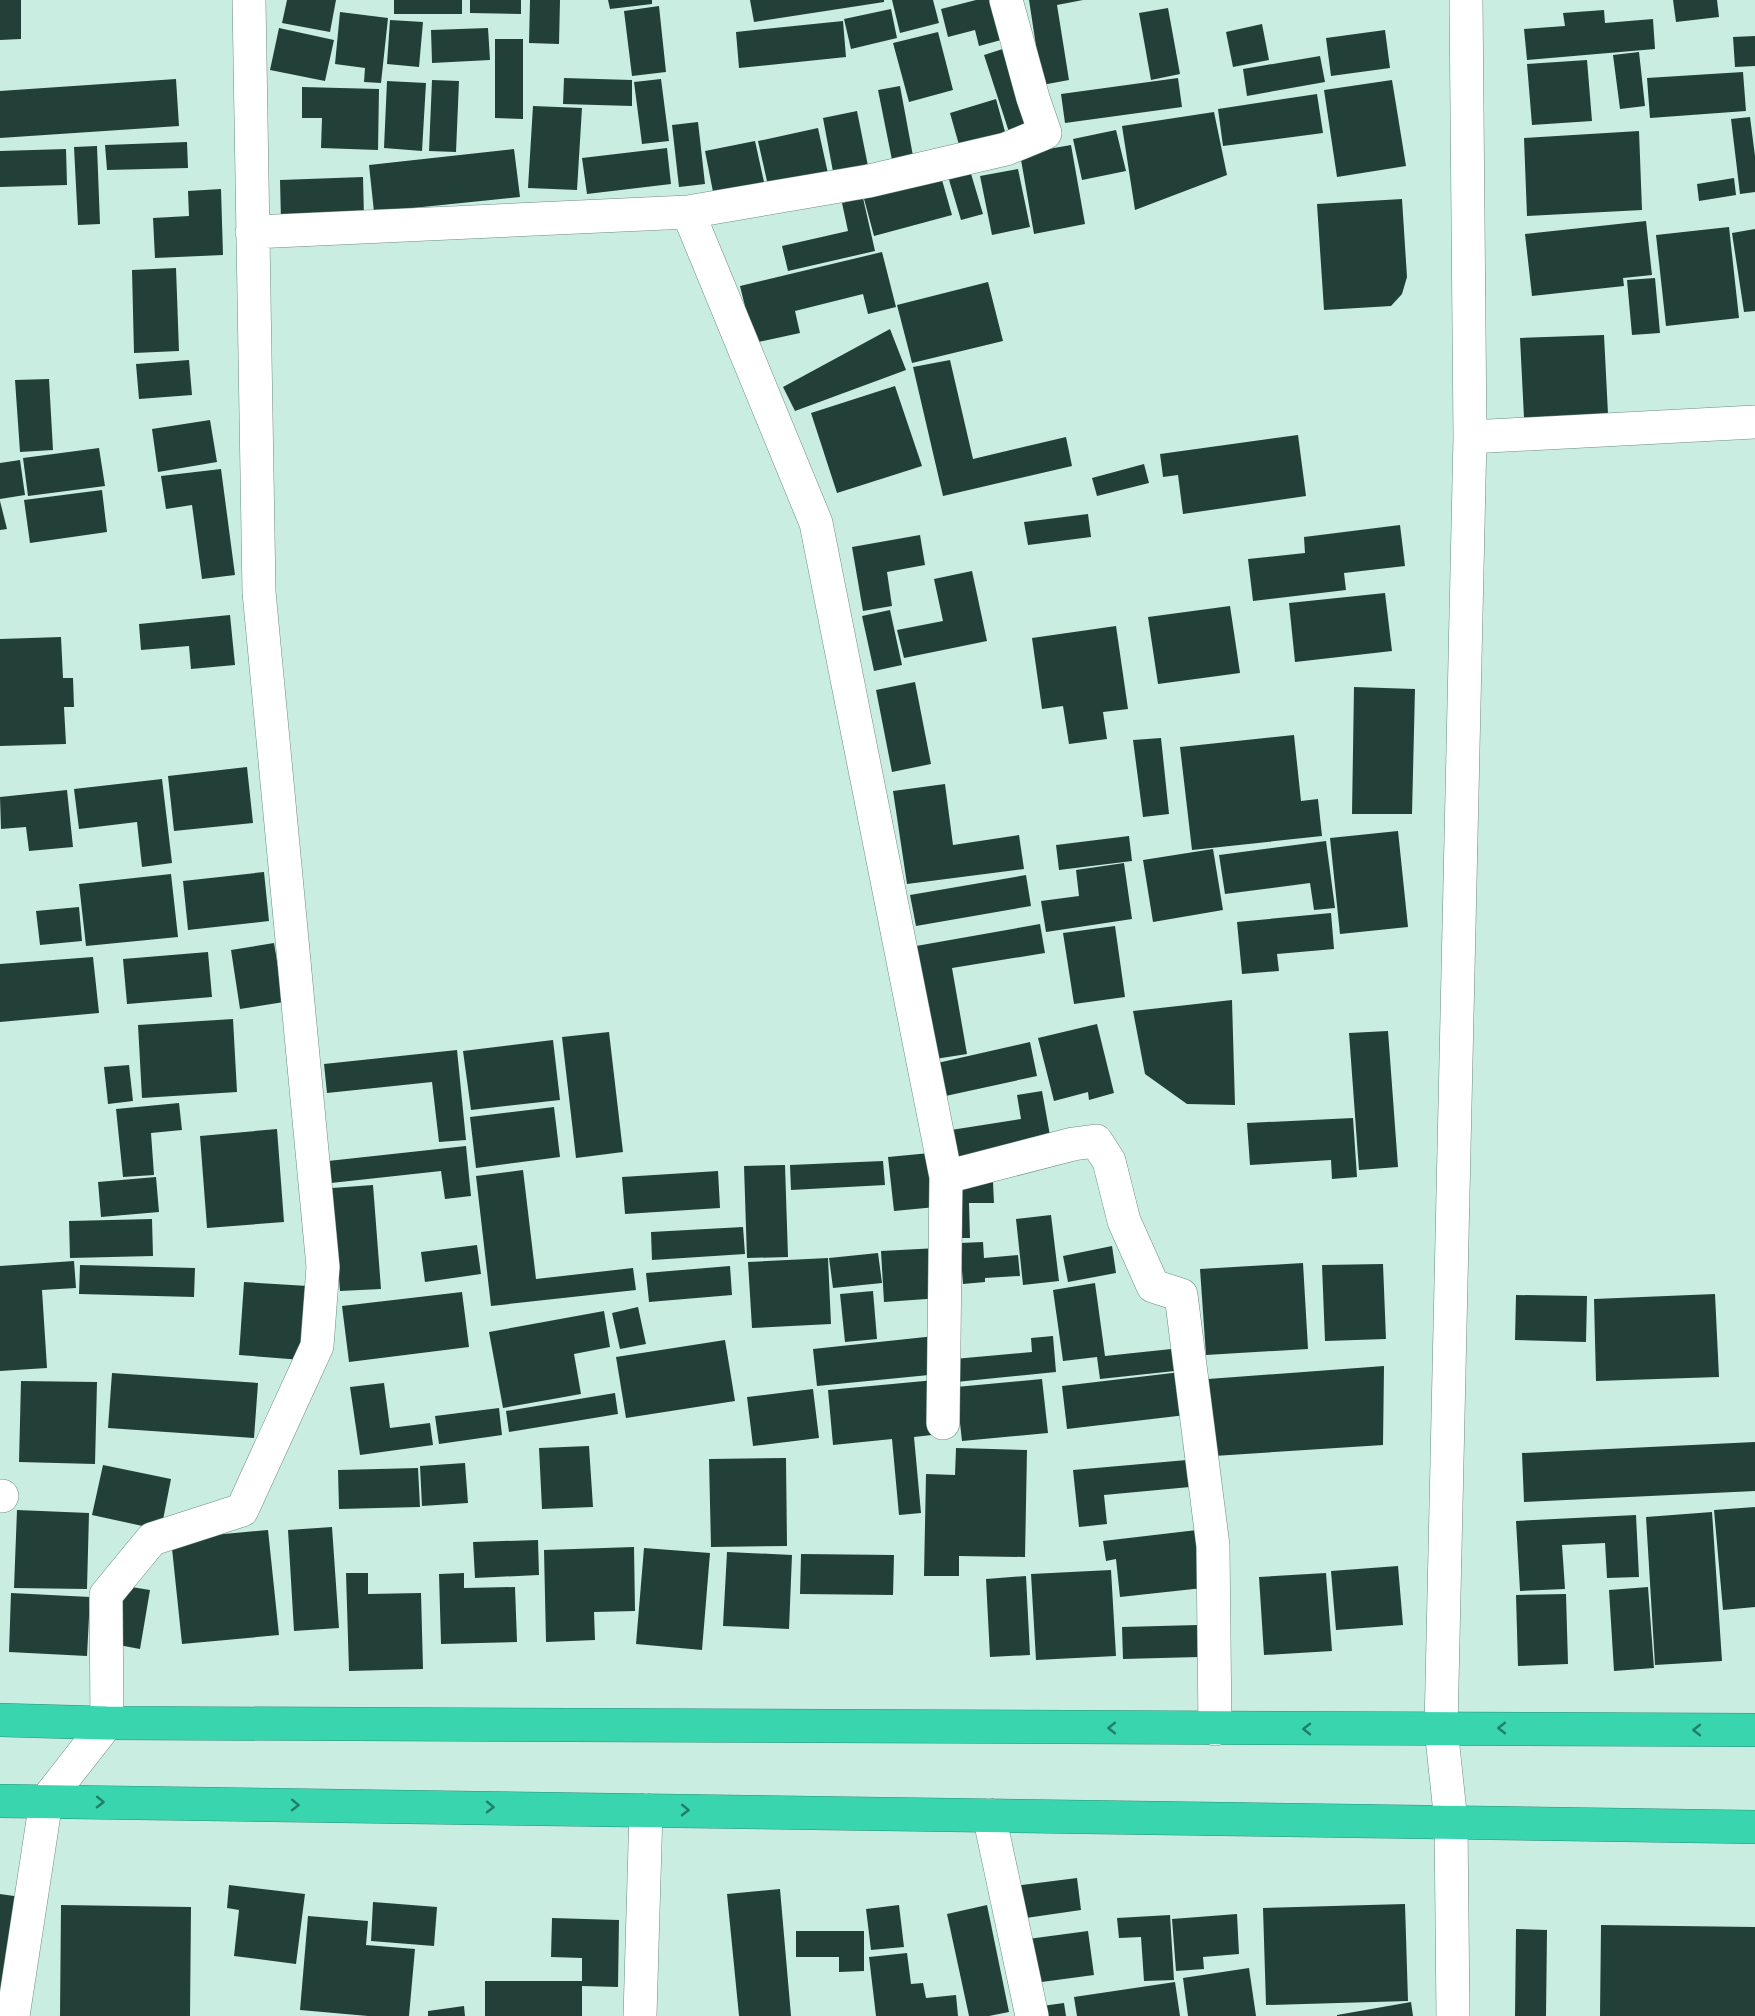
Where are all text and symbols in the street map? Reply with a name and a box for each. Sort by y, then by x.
one-way arrow [1107,1722,1116,1734]
one-way arrow [1302,1722,1311,1735]
one-way arrow [1497,1722,1506,1734]
one-way arrow [1692,1724,1701,1736]
one-way arrow [96,1795,105,1808]
one-way arrow [291,1798,300,1811]
one-way arrow [486,1801,495,1814]
one-way arrow [681,1804,690,1817]

